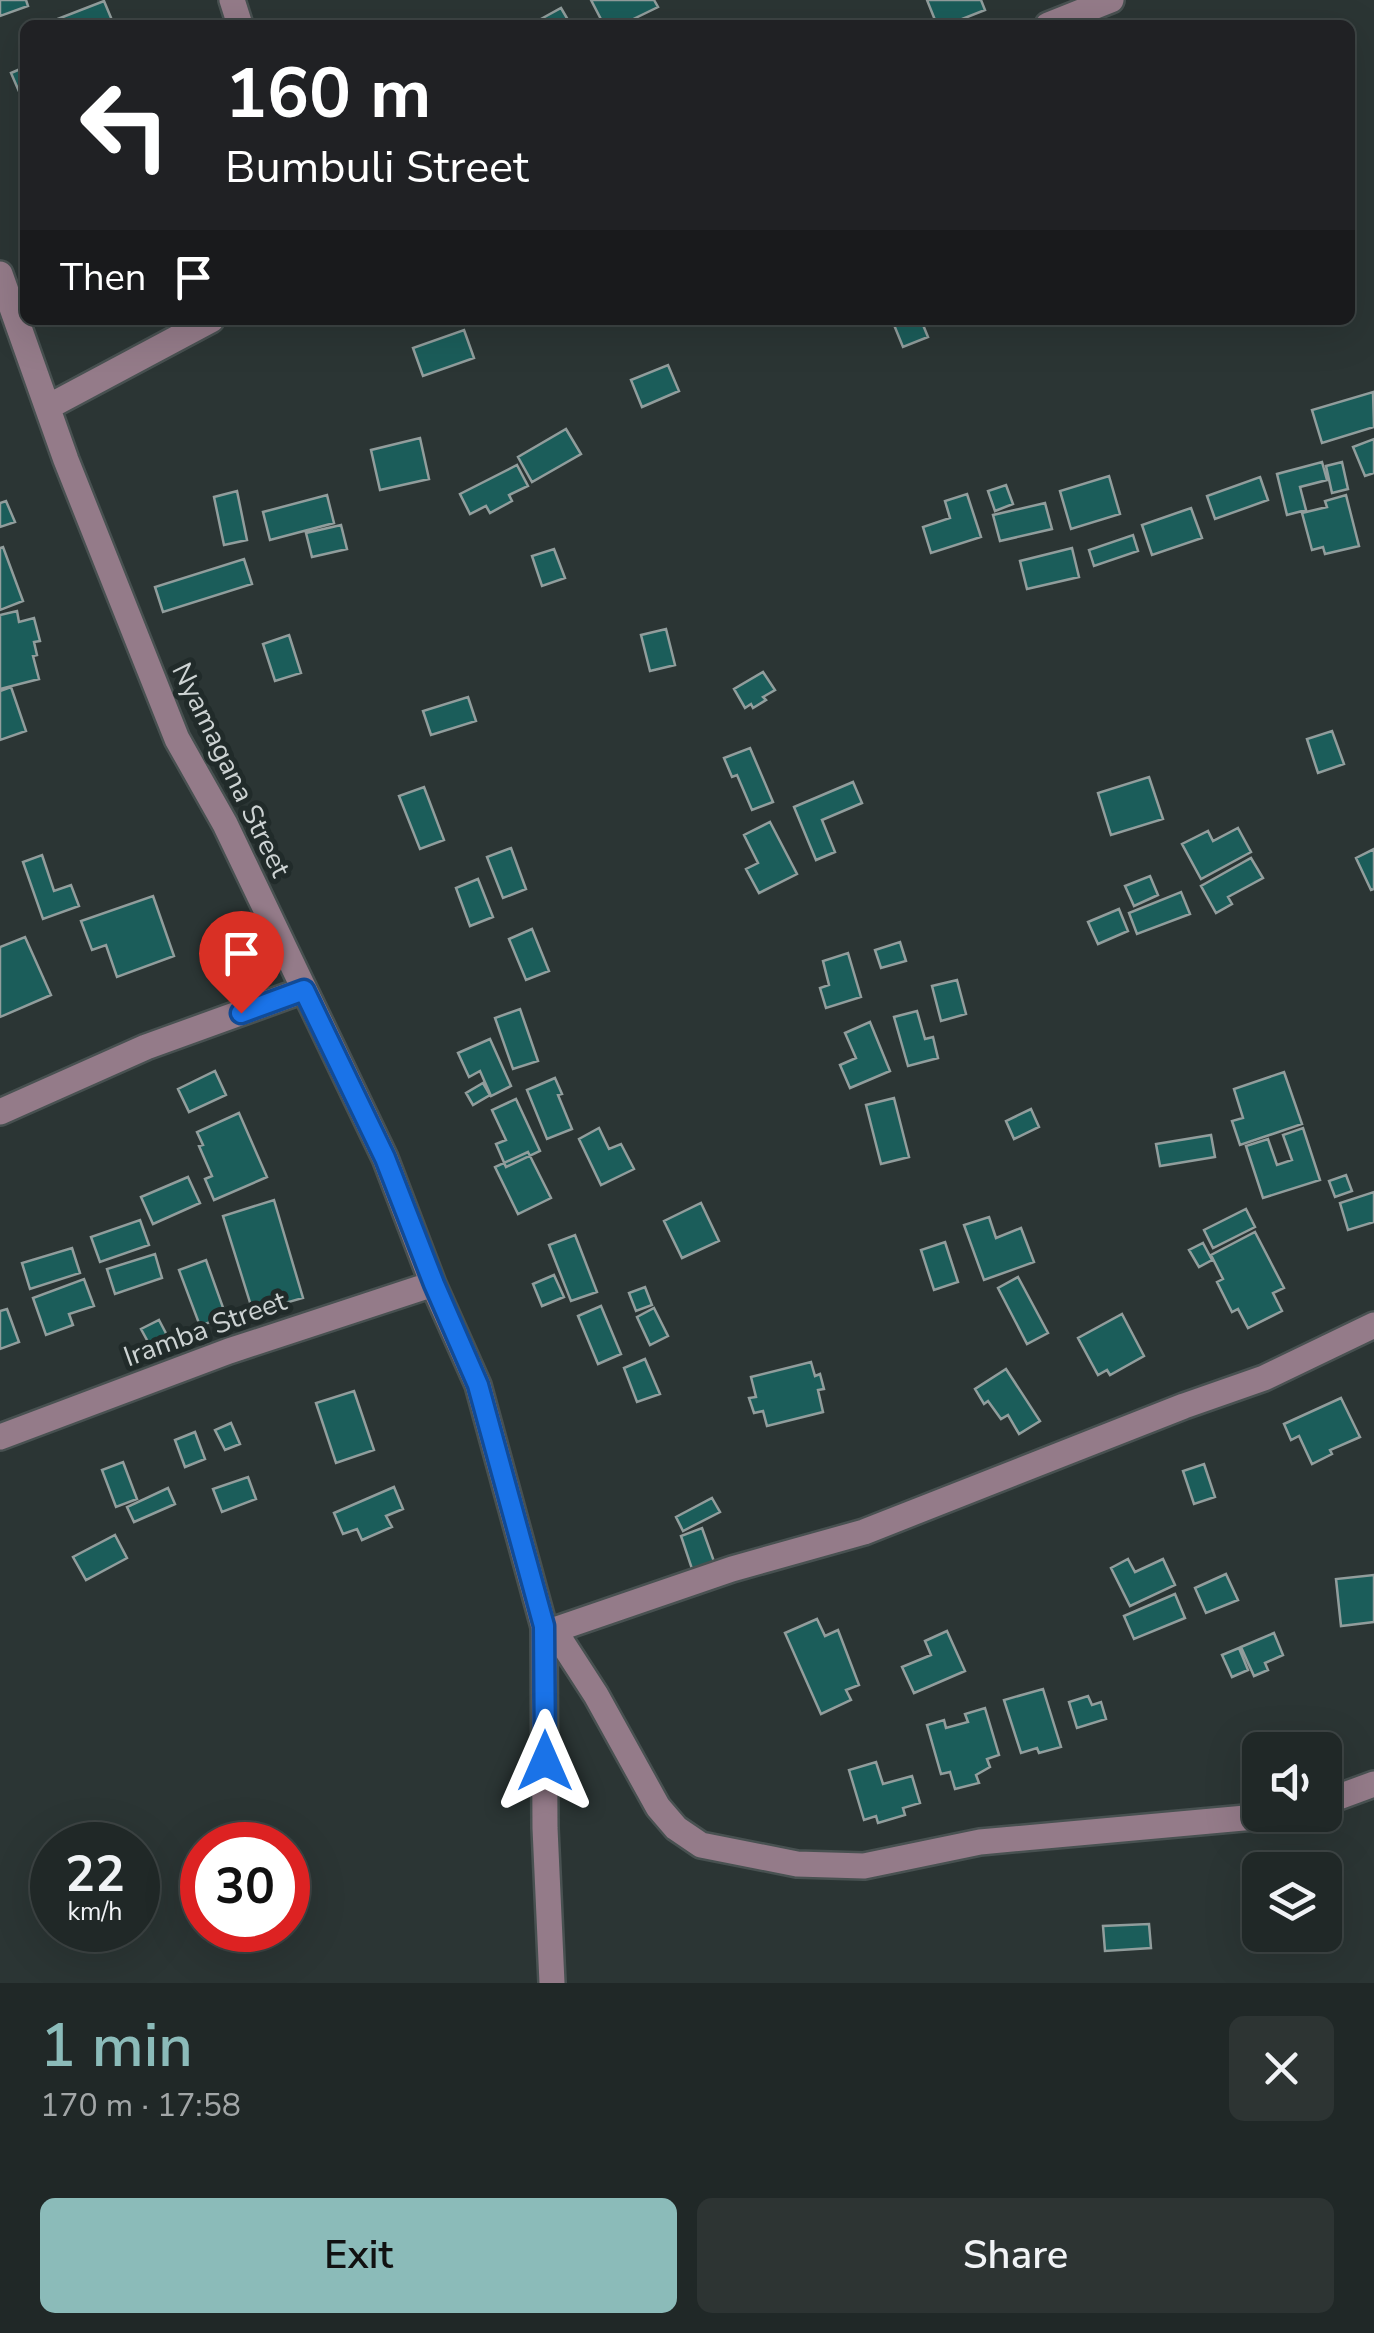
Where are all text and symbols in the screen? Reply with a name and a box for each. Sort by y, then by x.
text: 160 m [225,46,431,142]
icon: left [60,60,190,190]
text: Bumbuli Street [225,137,529,198]
icon: arrive [166,250,221,305]
text: Then [60,252,146,303]
street label: Nyamagana Street [163,656,299,884]
pin [199,911,284,1014]
icon: arrive [214,926,269,981]
street label: Iramba Street [118,1282,292,1376]
position arrow [493,1709,597,1813]
map controls [1242,1732,1342,1952]
button: sound [1242,1732,1342,1832]
speed limit sign: 30 [180,1822,310,1952]
text: 22 [65,1840,125,1909]
button: layers [1242,1852,1342,1952]
text: km/h [67,1895,123,1929]
text: 1 min [40,2005,193,2087]
button: close [1229,2016,1334,2121]
text: 170 m · 17:58 [40,2084,241,2127]
button: Exit [40,2198,677,2313]
button: Share [697,2198,1334,2313]

